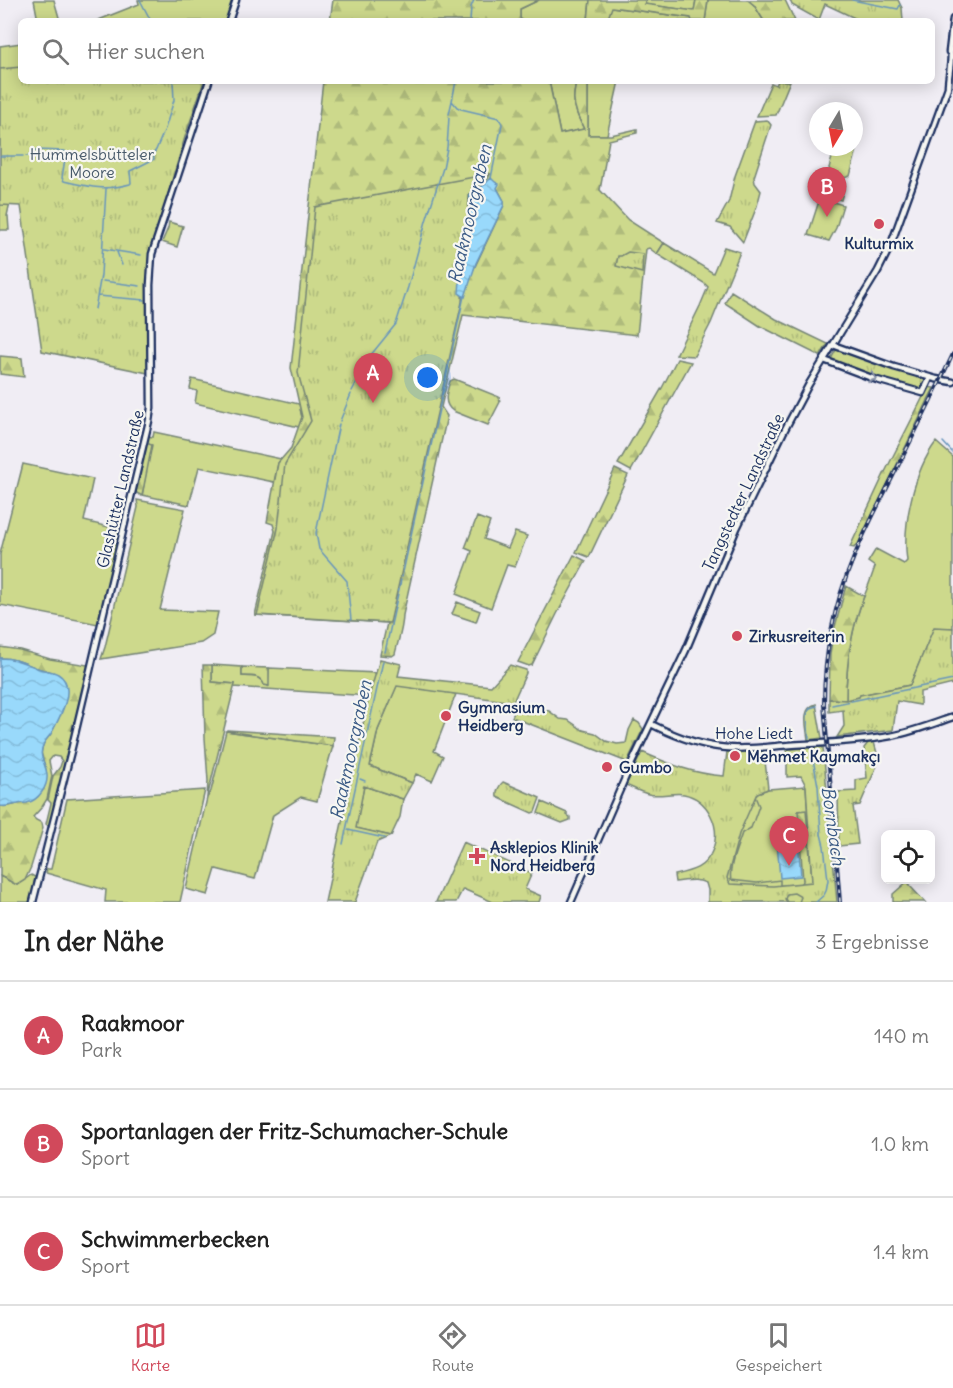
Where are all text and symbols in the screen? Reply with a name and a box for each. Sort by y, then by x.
search box [18,18,935,84]
icon: search [39,35,72,68]
text: Hier suchen [87,37,205,65]
north arrow [809,102,863,156]
water label: Raakmoorgraben [442,142,497,286]
park label: Hummelsbütteler Moore [30,144,155,182]
pin: B [808,168,846,217]
marker: Kulturmix [872,217,886,231]
place label: Kulturmix [844,233,914,253]
pin: A [354,354,392,403]
your location [413,363,442,392]
one-way arrow [867,371,878,384]
street label: Glashütter Landstraße [92,408,148,570]
street label: Tangstedter Landstraße [698,410,788,574]
place label: Zirkusreiterin [749,626,844,646]
marker: Zirkusreiterin [730,629,744,643]
water label: Raakmoorgraben [325,678,377,822]
place label: Gymnasium Heidberg [458,697,545,736]
marker: Gymnasium Heidberg [439,709,453,723]
street label: Hohe Liedt [715,723,794,743]
place label: Mehmet Kaymakçı [747,746,880,767]
marker: Mehmet Kaymakçı [728,749,742,763]
place label: Gumbo [619,757,672,777]
marker: Gumbo [600,760,614,774]
water label: Bornbach [817,785,850,867]
pin: C [770,816,808,866]
map controls [881,830,935,884]
button: locate [881,830,935,884]
place label: Asklepios Klinik Nord Heidberg [490,837,599,876]
marker: Asklepios Klinik Nord Heidberg [468,847,486,865]
text: In der Nähe [24,925,164,958]
text: 3 Ergebnisse [815,929,929,954]
text: Raakmoor [81,1009,184,1037]
text: A [37,1023,50,1048]
text: 140 m [874,1023,929,1048]
text: Park [81,1037,122,1062]
text: Sportanlagen der Fritz-Schumacher-Schule [81,1117,508,1145]
text: B [37,1131,50,1156]
text: 1.0 km [871,1131,929,1156]
text: Sport [81,1145,130,1170]
text: Schwimmerbecken [81,1225,269,1253]
text: C [37,1239,50,1264]
text: 1.4 km [873,1239,929,1264]
text: Sport [81,1253,130,1278]
tab: Karte [131,1319,170,1375]
tab: Route [432,1319,474,1375]
tab: Gespeichert [735,1319,822,1375]

